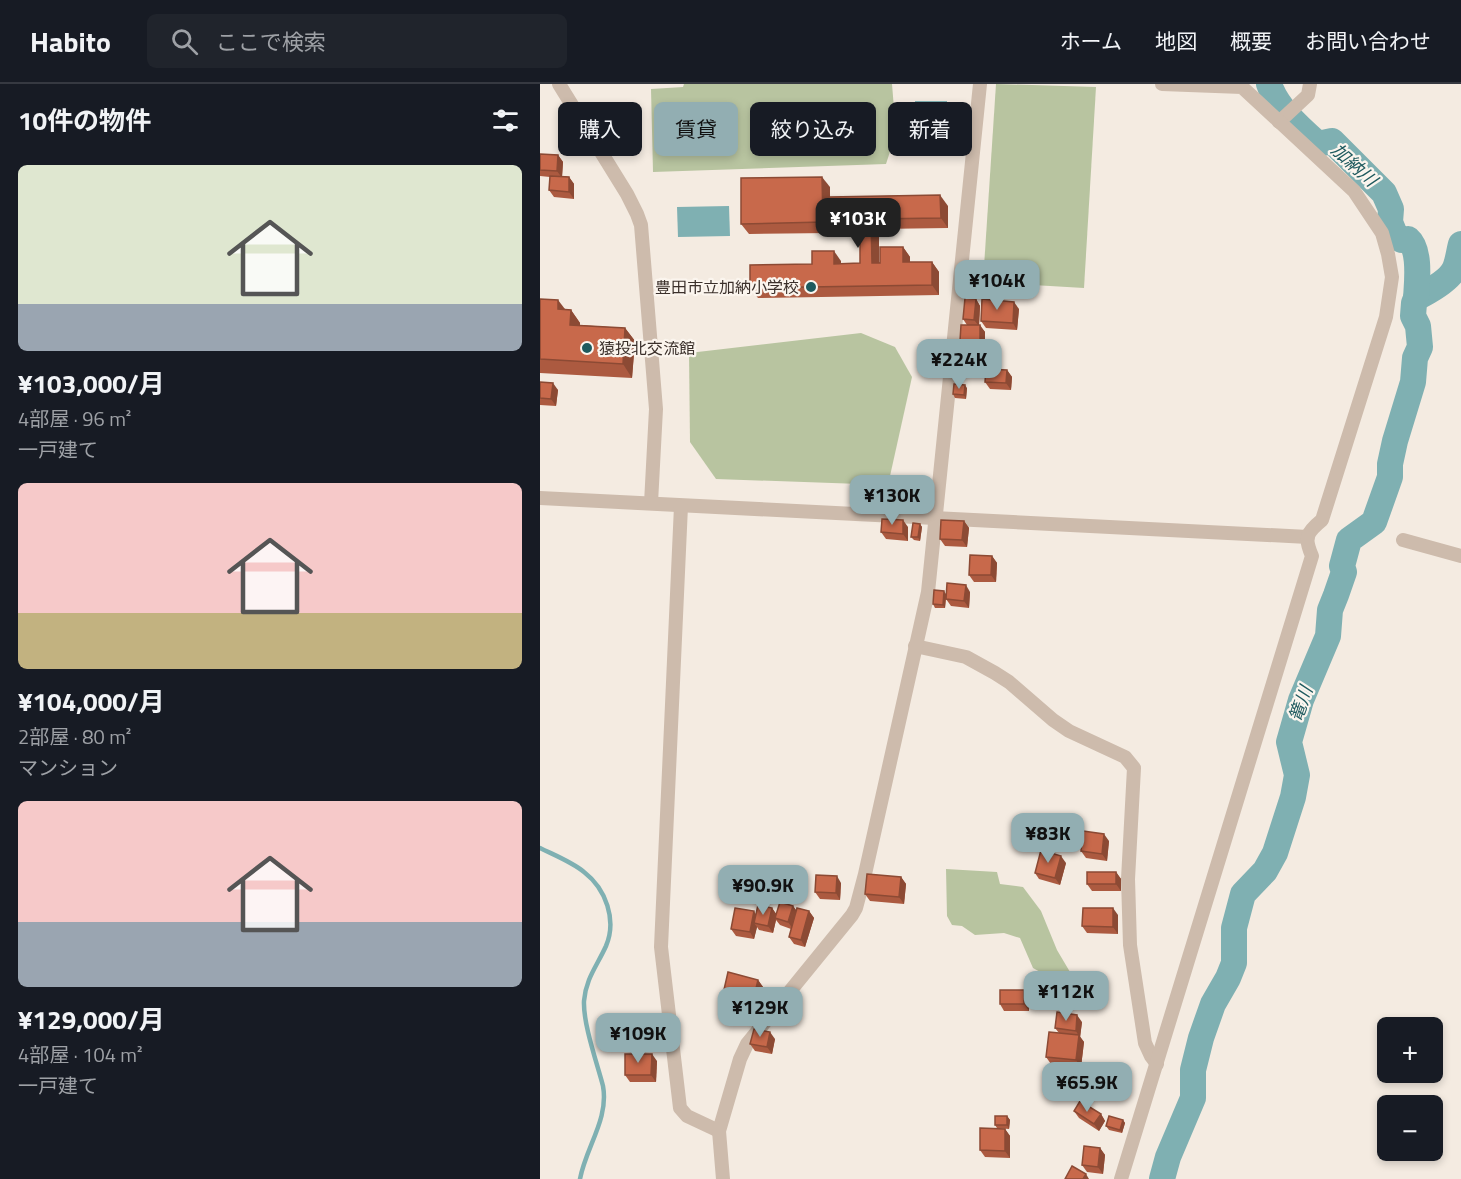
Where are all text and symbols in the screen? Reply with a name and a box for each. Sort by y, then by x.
search box [147,14,567,68]
text: Habito [30,20,111,63]
icon: search [168,25,201,58]
text: ここで検索 [216,25,326,59]
text: ホーム [1060,25,1122,57]
text: 地図 [1155,25,1197,57]
text: 概要 [1230,25,1272,57]
text: お問い合わせ [1305,25,1431,57]
text: 10件の物件 [18,101,151,140]
chip: 購入 [558,102,642,156]
chip: 賃貸 [654,102,738,156]
chip: 絞り込み [750,102,876,156]
chip: 新着 [888,102,972,156]
icon: filters [489,104,522,137]
water label: 加納川 [1325,137,1385,194]
pin: ¥103K [816,198,900,249]
text: ¥103K [830,202,886,233]
icon: home [216,204,324,312]
pin: ¥104K [955,260,1039,311]
text: ¥104K [969,264,1025,295]
place label: 豊田市立加納小学校 [655,275,799,299]
marker: 豊田市立加納小学校 [804,280,818,294]
place label: 猿投北交流館 [599,336,695,360]
pin: ¥224K [917,339,1001,390]
marker: 猿投北交流館 [580,341,594,355]
text: ¥224K [931,343,987,374]
text: ¥103,000/月 [18,364,165,403]
text: 4部屋 · 96 m² [18,403,131,434]
text: 一戸建て [18,434,98,465]
pin: ¥130K [850,475,934,526]
text: ¥130K [864,479,920,510]
icon: home [216,522,324,630]
water label: 篭川 [1282,681,1320,725]
text: ¥104,000/月 [18,682,165,721]
text: 2部屋 · 80 m² [18,721,131,752]
text: マンション [18,752,118,783]
pin: ¥83K [1012,813,1084,864]
text: ¥83K [1025,817,1071,848]
icon: home [216,840,324,948]
pin: ¥90.9K [714,865,812,916]
text: ¥90.9K [732,869,794,900]
pin: ¥112K [1024,971,1108,1022]
text: ¥112K [1038,975,1094,1006]
pin: ¥129K [718,987,802,1038]
text: ¥129K [732,991,788,1022]
text: ¥129,000/月 [18,1000,165,1039]
pin: ¥109K [596,1013,680,1064]
text: ¥109K [610,1017,666,1048]
map controls [1377,1017,1443,1161]
button: + [1377,1017,1443,1083]
text: 4部屋 · 104 m² [18,1039,143,1070]
pin: ¥65.9K [1038,1062,1136,1113]
text: ¥65.9K [1056,1066,1118,1097]
text: 一戸建て [18,1070,98,1101]
button: − [1377,1095,1443,1161]

